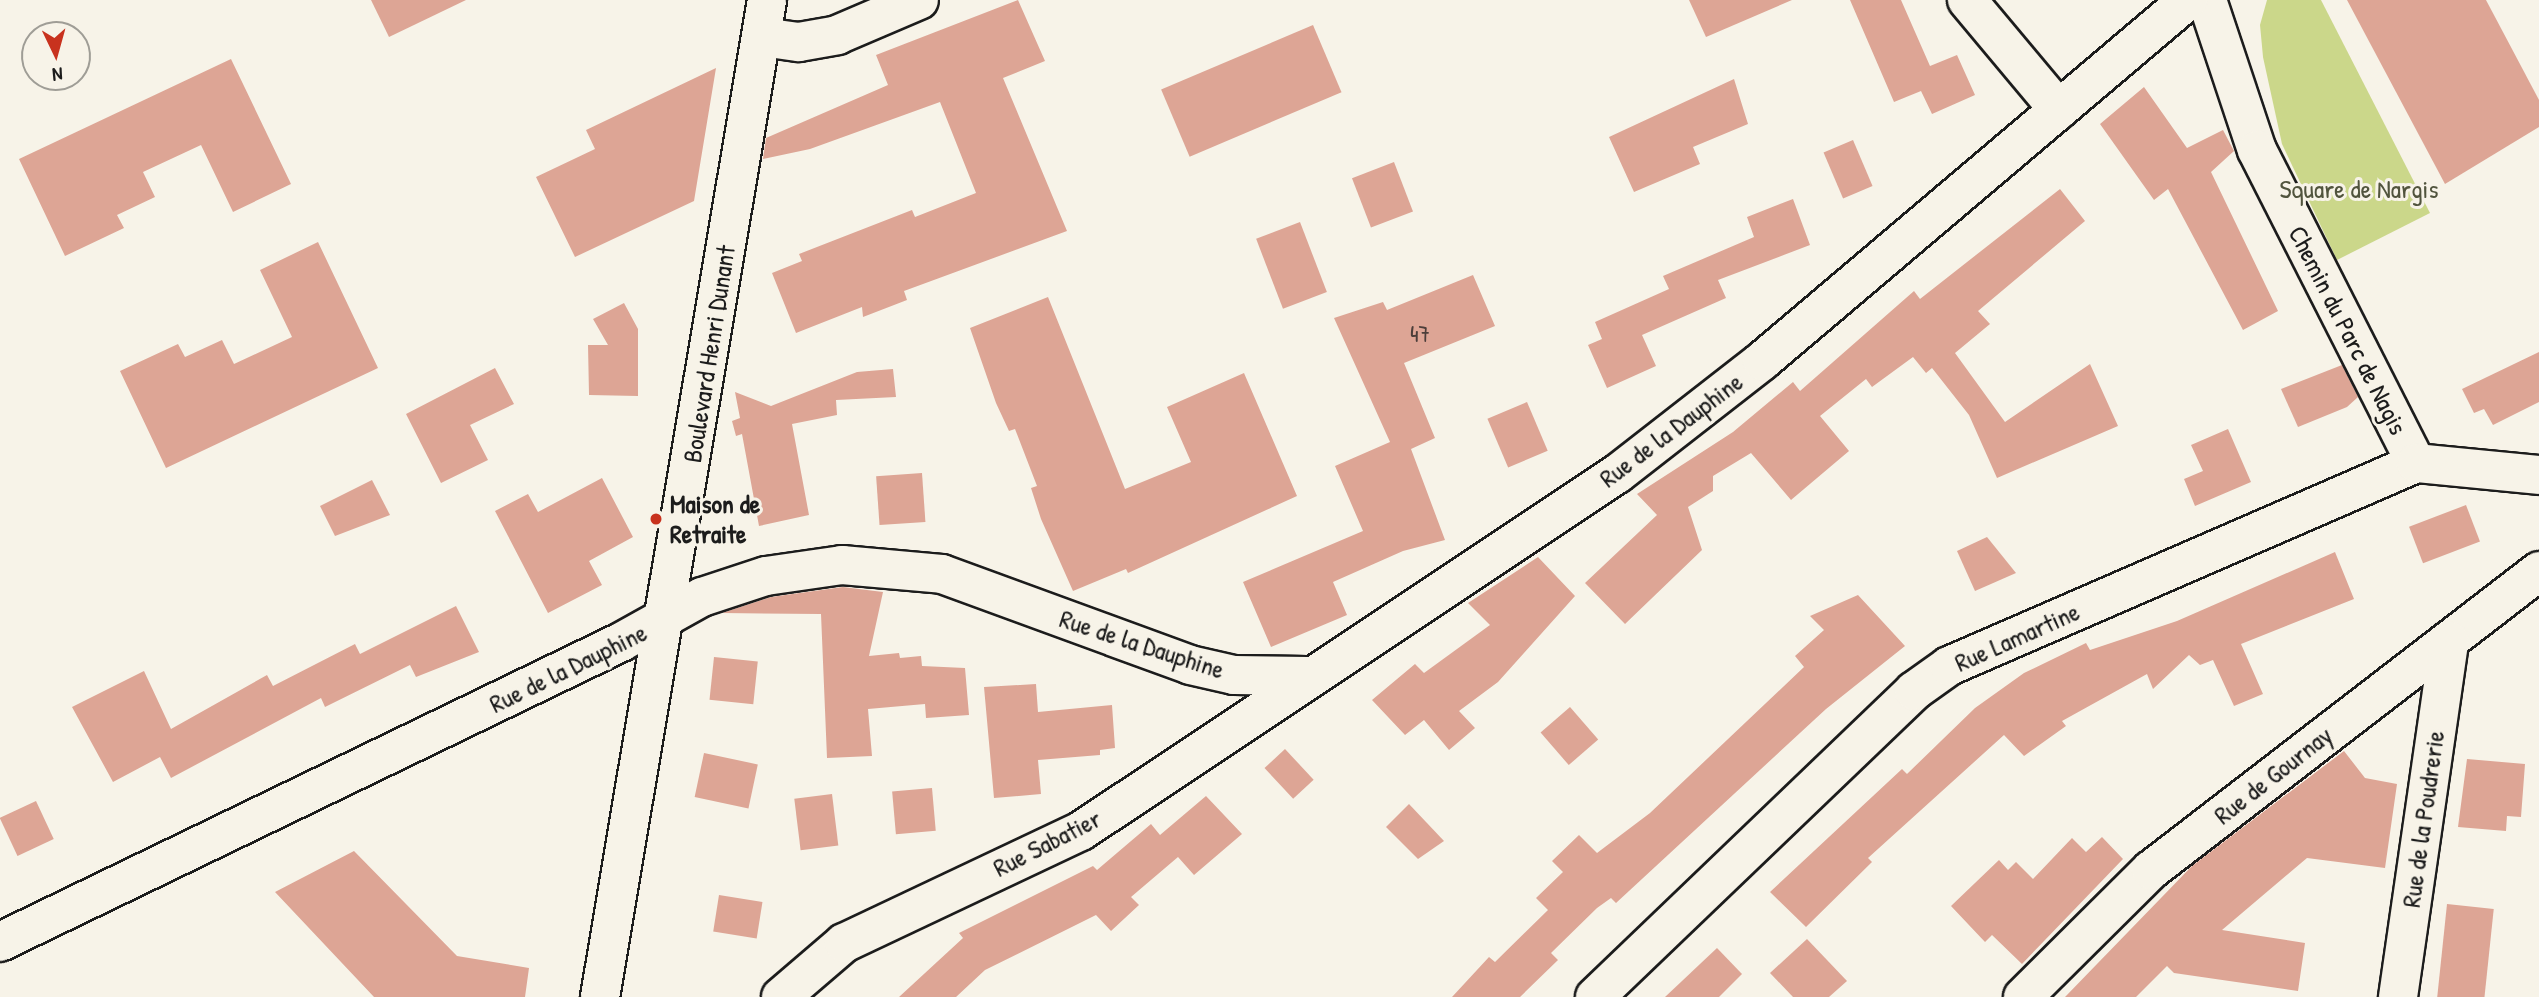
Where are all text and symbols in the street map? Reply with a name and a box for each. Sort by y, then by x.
north arrow [21,21,91,91]
text: N [51,62,64,88]
park label: Square de Nargis [2280,173,2438,205]
street label: Chemin du Parc de Nagis [2282,220,2414,440]
street label: Boulevard Henri Dunant [676,243,742,465]
house number: 47 [1410,320,1430,348]
street label: Rue de la Dauphine [1593,366,1749,494]
place label: Maison de Retraite [670,488,760,550]
marker: Maison de Retraite [648,511,664,527]
street label: Rue Lamartine [1950,596,2084,678]
street label: Rue de la Dauphine [1056,603,1228,685]
street label: Rue de la Dauphine [484,616,652,720]
street label: Rue de Gournay [2208,719,2338,831]
street label: Rue de la Poudrerie [2395,729,2451,909]
street label: Rue Sabatier [988,803,1106,883]

